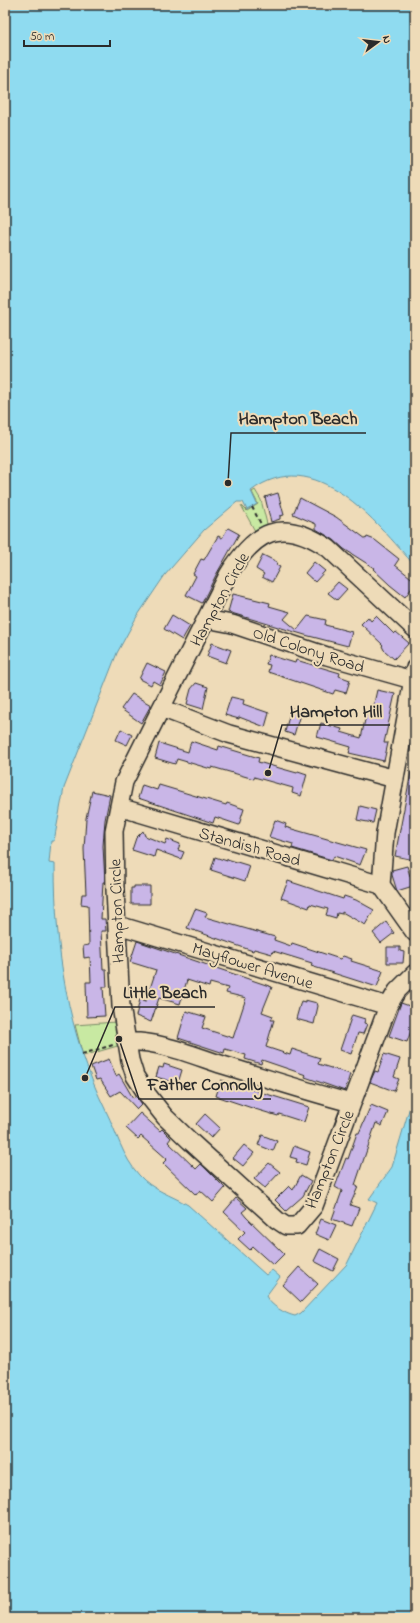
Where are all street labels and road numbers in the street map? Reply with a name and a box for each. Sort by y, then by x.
street label: Hampton Circle [184,548,257,651]
street label: Old Colony Road [249,621,368,681]
street label: Standish Road [196,821,304,874]
street label: Hampton Circle [103,858,132,964]
street label: Mayflower Avenue [189,936,317,998]
street label: Hampton Circle [299,1106,362,1213]

